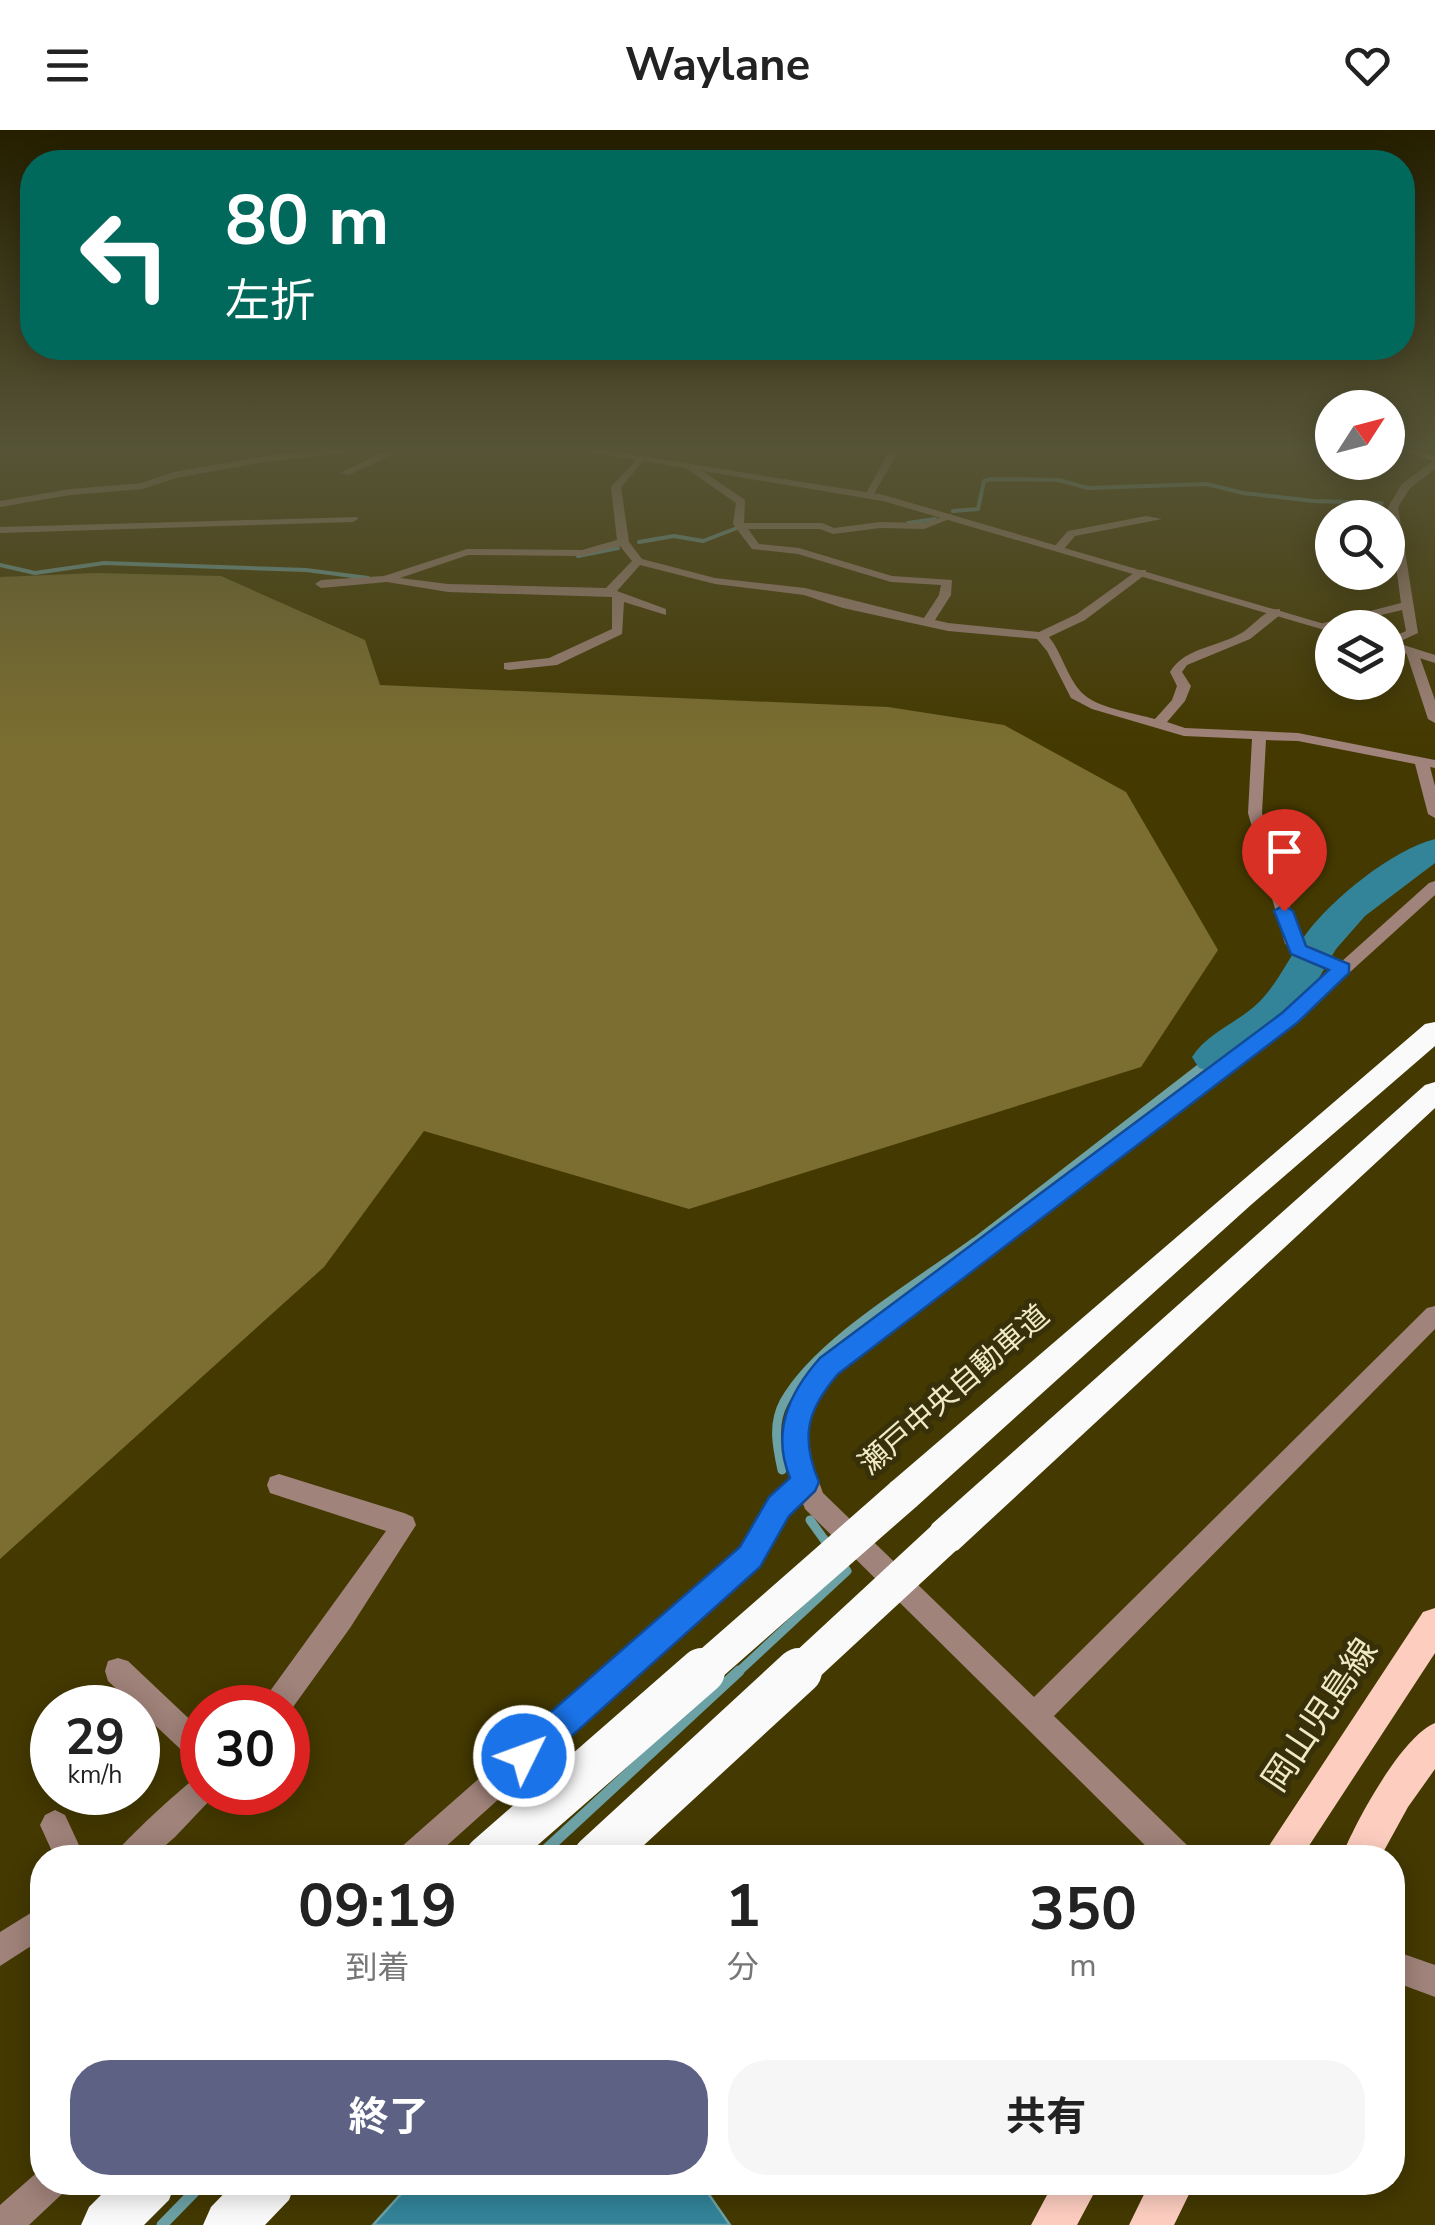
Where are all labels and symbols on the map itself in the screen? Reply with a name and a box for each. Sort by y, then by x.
north arrow [1315,390,1405,480]
pin [1242,809,1327,912]
street label: 瀬戸中央自動車道 [850,1296,1058,1484]
street label: 岡山児島線 [1252,1629,1388,1801]
speed limit sign: 30 [180,1685,310,1815]
position arrow [472,1704,576,1808]

